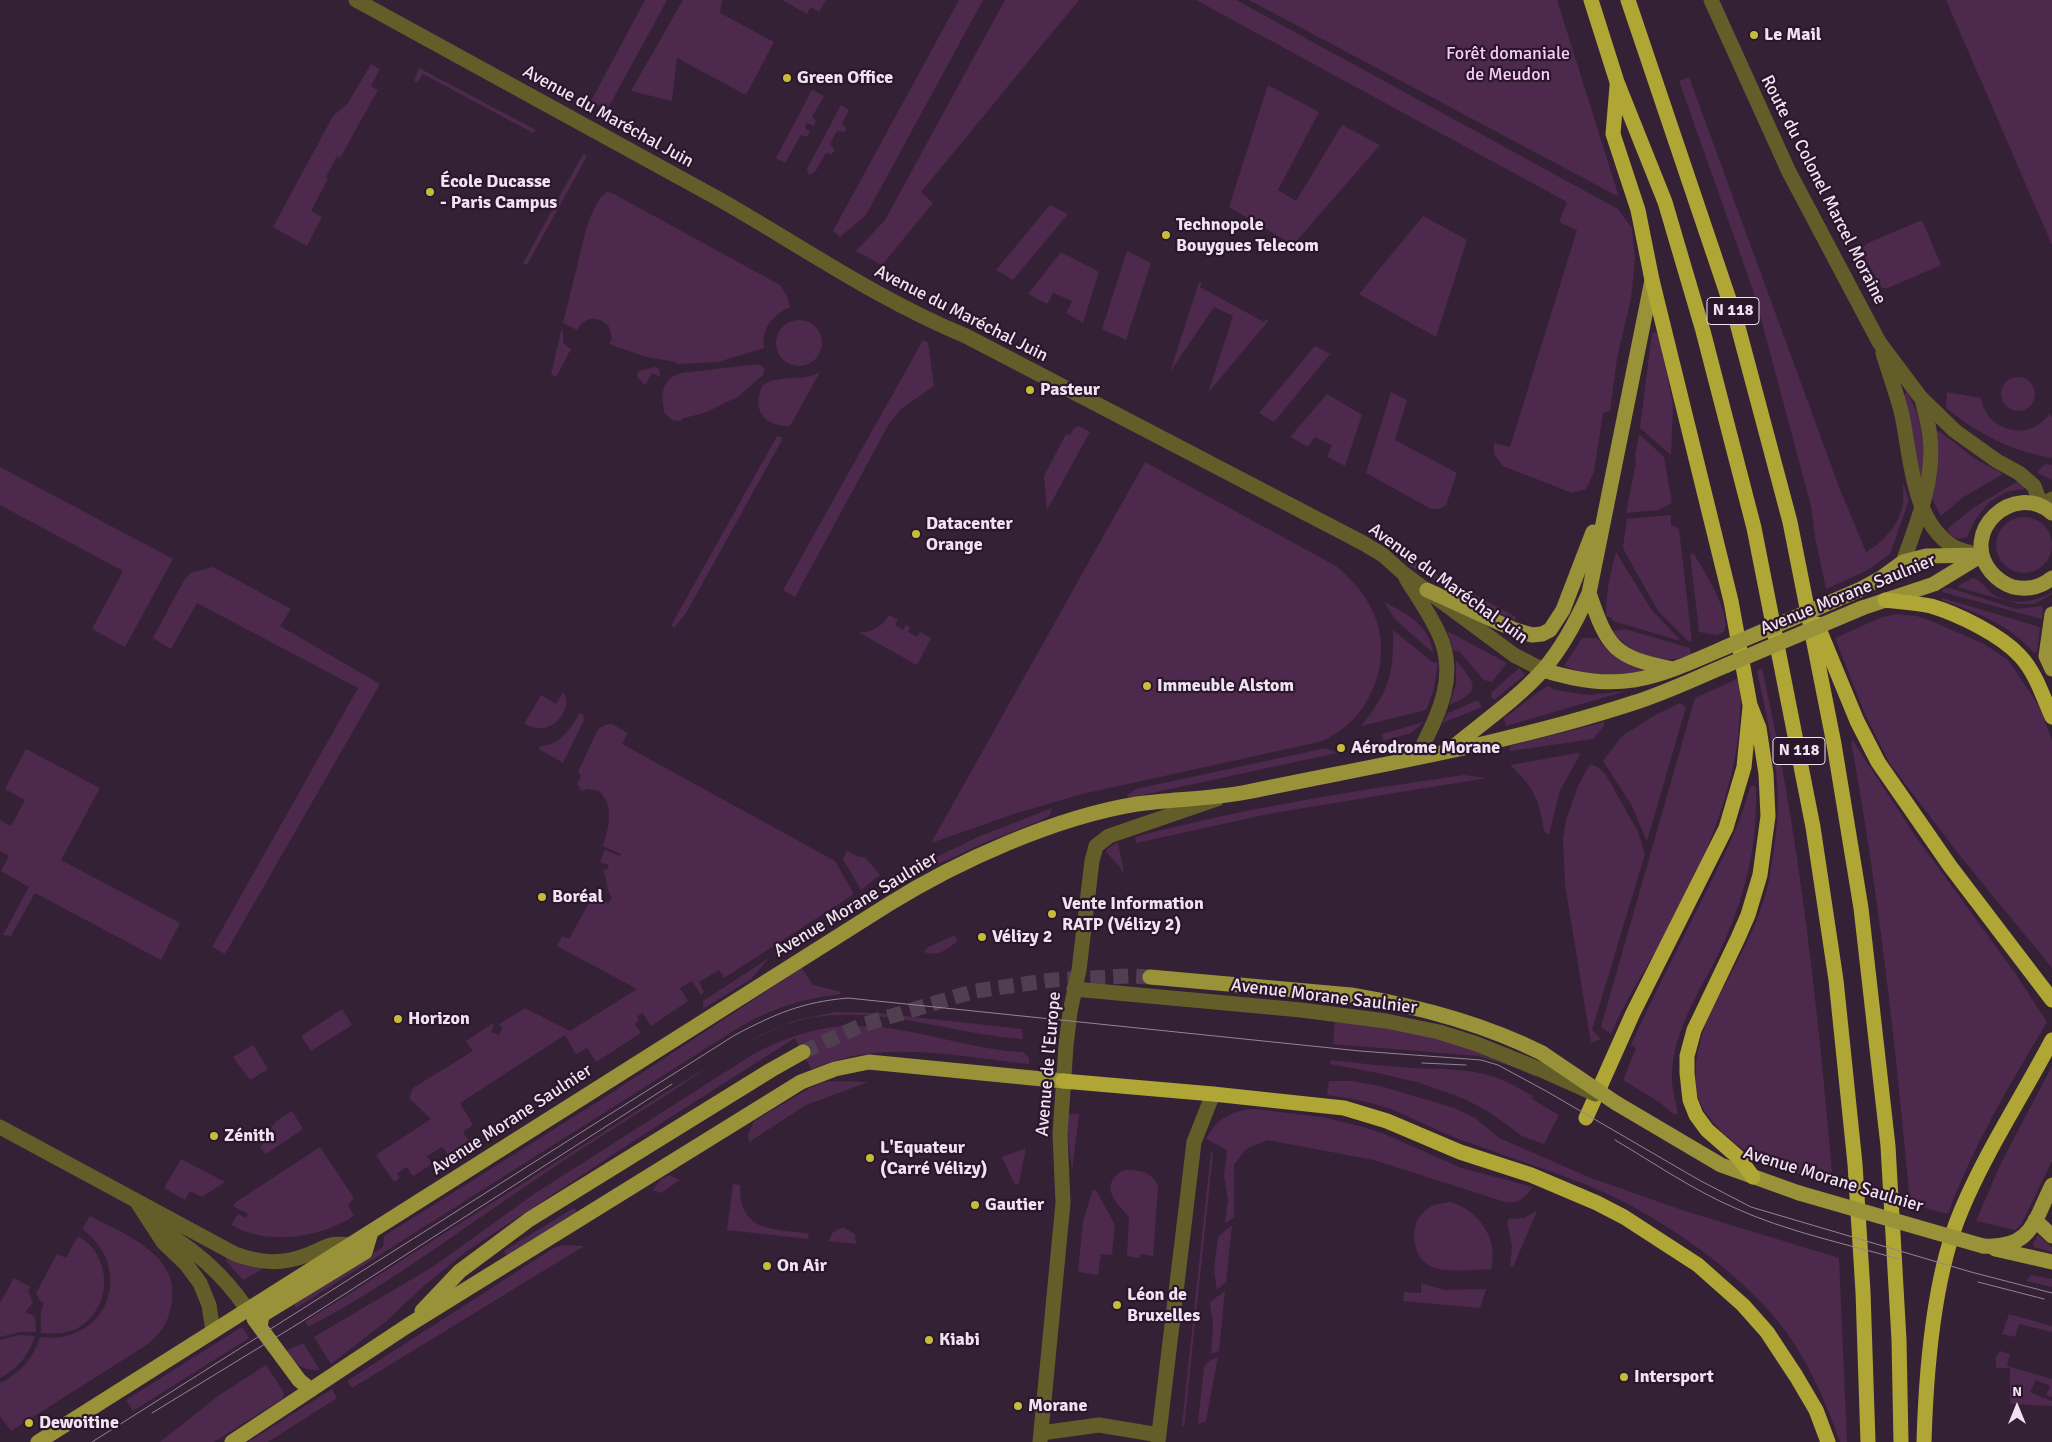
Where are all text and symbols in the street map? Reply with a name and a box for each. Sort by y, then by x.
place label: Le Mail [1764,24,1821,46]
marker: Le Mail [1748,29,1760,41]
park label: Forêt domaniale de Meudon [1446,43,1570,86]
street label: Avenue du Maréchal Juin [519,61,697,173]
place label: Green Office [797,67,893,89]
marker: Green Office [781,72,793,84]
street label: Route du Colonel Marcel Moraine [1756,72,1890,308]
place label: École Ducasse - Paris Campus [440,171,557,213]
marker: École Ducasse - Paris Campus [424,186,436,198]
place label: Technopole Bouygues Telecom [1176,214,1319,256]
marker: Technopole Bouygues Telecom [1160,229,1172,241]
street label: Avenue du Maréchal Juin [871,261,1051,367]
road number: N 118 [1707,298,1759,324]
place label: Pasteur [1040,379,1100,401]
marker: Pasteur [1024,384,1036,396]
place label: Datacenter Orange [926,513,1013,556]
street label: Avenue du Maréchal Juin [1364,519,1532,649]
marker: Datacenter Orange [910,528,922,540]
street label: Avenue Morane Saulnier [1757,550,1939,640]
place label: Immeuble Alstom [1157,675,1294,697]
marker: Immeuble Alstom [1141,680,1153,692]
place label: Aérodrome Morane [1351,737,1500,759]
road number: N 118 [1773,738,1825,764]
marker: Aérodrome Morane [1335,742,1347,754]
street label: Avenue Morane Saulnier [770,848,942,962]
place label: Boréal [552,886,603,908]
marker: Boréal [536,891,548,903]
place label: Vente Information RATP (Vélizy 2) [1062,893,1204,936]
marker: Vente Information RATP (Vélizy 2) [1046,908,1058,920]
place label: Vélizy 2 [992,926,1052,948]
marker: Vélizy 2 [976,931,988,943]
street label: Avenue Morane Saulnier [1230,975,1418,1019]
street label: Avenue de l'Europe [1032,991,1066,1137]
place label: Horizon [408,1008,470,1030]
marker: Horizon [392,1013,404,1025]
street label: Avenue Morane Saulnier [428,1060,596,1180]
place label: Zénith [224,1125,275,1147]
marker: Zénith [208,1130,220,1142]
place label: L'Equateur (Carré Vélizy) [880,1137,987,1180]
street label: Avenue Morane Saulnier [1740,1142,1926,1218]
marker: L'Equateur (Carré Vélizy) [864,1152,876,1164]
place label: Gautier [985,1194,1044,1216]
marker: Gautier [969,1199,981,1211]
place label: On Air [777,1255,827,1277]
marker: On Air [761,1260,773,1272]
place label: Léon de Bruxelles [1127,1284,1200,1326]
marker: Léon de Bruxelles [1111,1299,1123,1311]
place label: Kiabi [939,1329,980,1351]
marker: Kiabi [923,1334,935,1346]
place label: Intersport [1634,1366,1714,1388]
marker: Intersport [1618,1371,1630,1383]
north arrow [1992,1382,2042,1432]
text: N [2012,1383,2022,1400]
place label: Morane [1028,1395,1087,1417]
marker: Morane [1012,1400,1024,1412]
place label: Dewoitine [39,1412,119,1434]
marker: Dewoitine [23,1417,35,1429]

